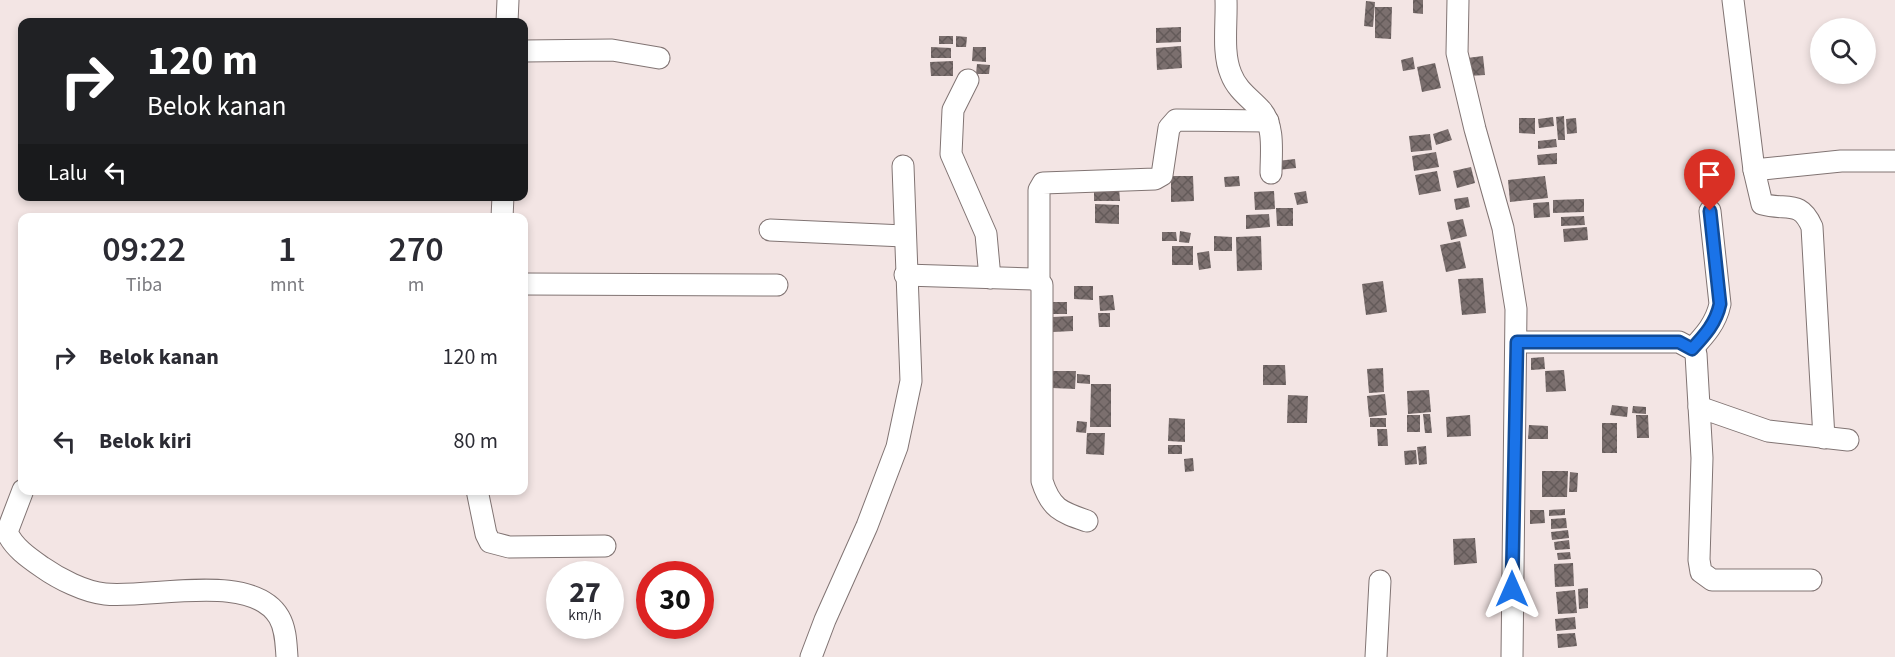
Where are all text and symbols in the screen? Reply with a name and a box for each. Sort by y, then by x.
map controls [1810,18,1876,84]
button: search [1810,18,1876,84]
text: 120 m [147,31,258,91]
icon: right [48,42,126,120]
text: Belok kanan [147,87,286,126]
pin [1684,149,1735,211]
icon: left [99,156,132,189]
text: Lalu [48,157,87,189]
icon: arrive [1693,158,1726,191]
text: 09:22 [102,224,186,275]
text: 1 [278,224,296,275]
text: 270 [388,224,444,275]
text: Tiba [126,271,162,299]
text: mnt [270,271,304,299]
text: m [408,271,424,299]
icon: right [48,341,81,374]
text: Belok kanan [99,341,219,373]
text: 120 m [443,341,498,373]
icon: left [48,425,81,458]
text: Belok kiri [99,425,192,457]
text: 80 m [453,425,498,457]
position arrow [1480,557,1544,621]
speed limit sign: 30 [636,561,714,639]
text: 27 [569,571,601,614]
text: km/h [568,605,602,626]

